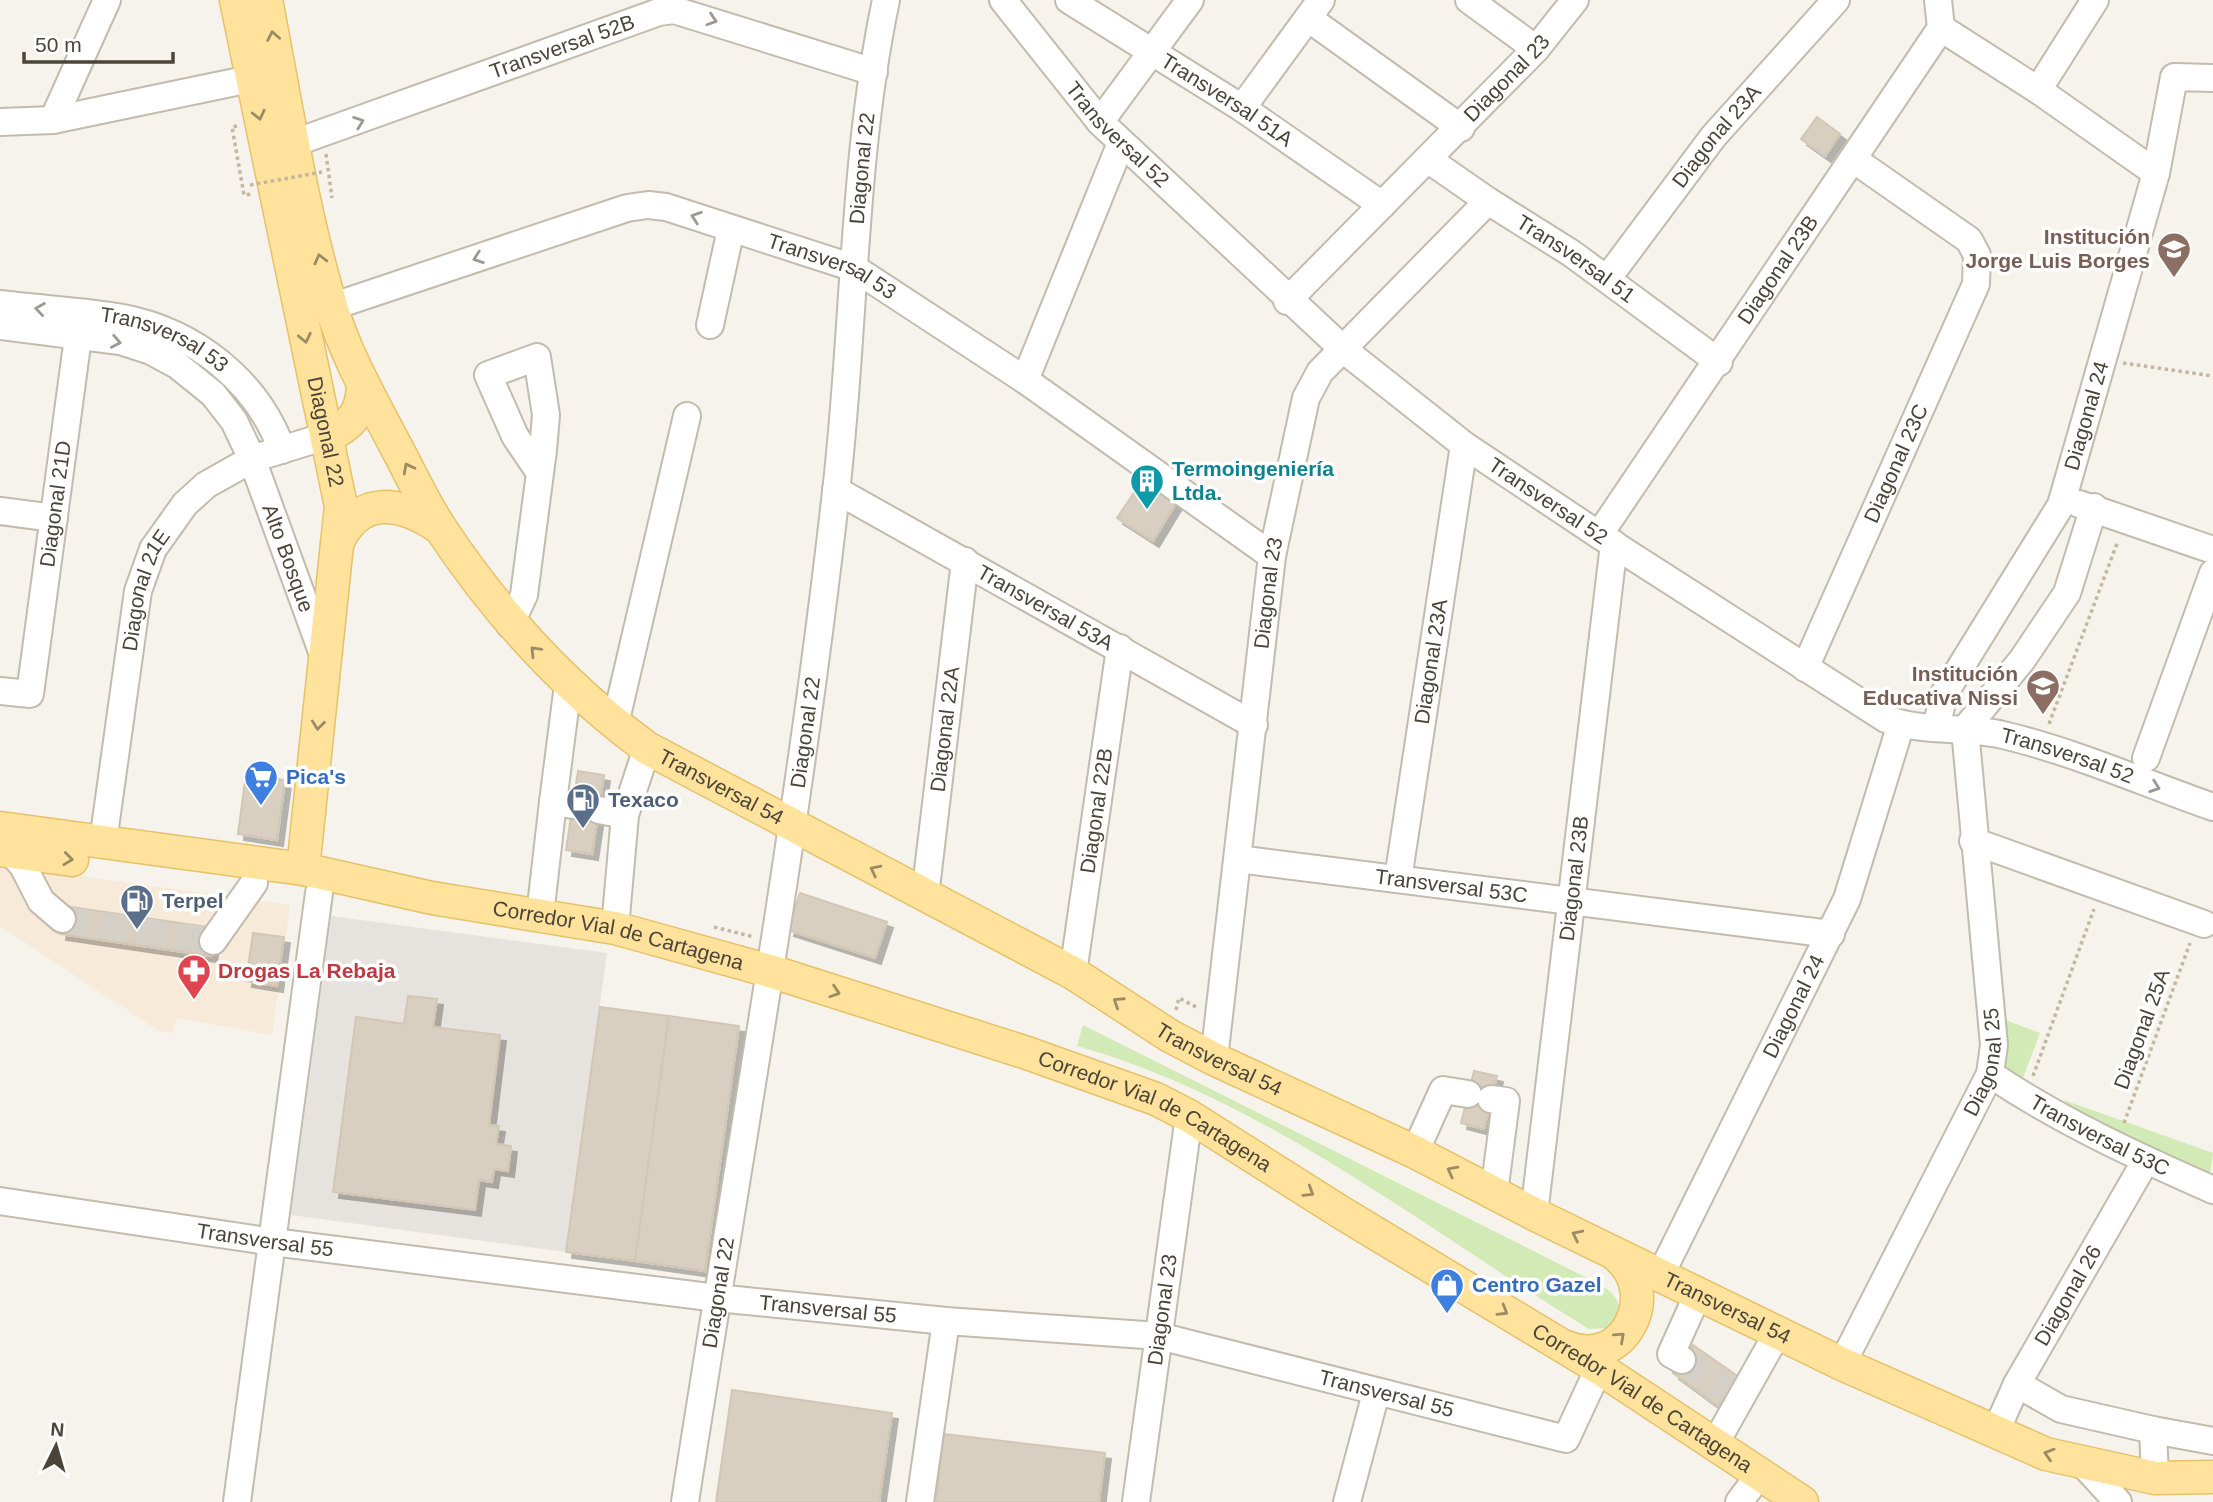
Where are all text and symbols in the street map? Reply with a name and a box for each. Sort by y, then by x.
street label: Transversal 52B [487,10,638,83]
one-way arrow [705,12,718,26]
scale bar [24,21,173,65]
street label: Diagonal 23 [1459,30,1554,126]
one-way arrow [267,31,282,43]
text: 50 m [35,33,82,56]
street label: Transversal 51A [1157,49,1297,151]
street label: Transversal 52 [1062,77,1174,192]
street label: Diagonal 23A [1667,80,1765,192]
one-way arrow [251,109,265,121]
street label: Diagonal 22 [845,111,879,225]
one-way arrow [352,116,364,130]
street label: Transversal 51 [1513,210,1640,307]
one-way arrow [690,211,702,225]
street label: Diagonal 23B [1733,211,1822,328]
place label: Institución Jorge Luis Borges [1966,225,2150,272]
street label: Transversal 53 [765,229,901,304]
school or university icon: Institución Jorge Luis Borges [2155,230,2193,279]
one-way arrow [473,250,485,264]
one-way arrow [314,253,328,265]
one-way arrow [34,302,46,317]
street label: Transversal 53 [99,303,233,376]
one-way arrow [297,332,312,344]
one-way arrow [110,333,122,348]
street label: Diagonal 24 [2060,358,2113,473]
street label: Diagonal 22 [303,374,349,489]
street label: Diagonal 23C [1859,400,1932,526]
street label: Diagonal 21D [35,439,75,568]
street label: Transversal 52 [1485,453,1612,549]
place label: Termoingeniería Ltda. [1172,457,1334,504]
building icon: Termoingeniería Ltda. [1128,462,1166,511]
one-way arrow [403,463,416,475]
street label: Alto Bosque [258,501,319,615]
street label: Diagonal 21E [118,525,174,652]
street label: Diagonal 23 [1249,535,1287,650]
street label: Transversal 53A [973,560,1117,655]
street label: Diagonal 23A [1410,597,1451,726]
one-way arrow [531,646,544,659]
place label: Institución Educativa Nissi [1863,662,2018,709]
street label: Diagonal 22A [926,665,963,793]
school or university icon: Institución Educativa Nissi [2024,667,2062,716]
street label: Diagonal 22 [786,675,824,789]
one-way arrow [311,720,326,731]
street label: Transversal 52 [1999,723,2137,788]
street label: Transversal 54 [655,744,788,829]
street label: Diagonal 22B [1076,747,1116,875]
supermarket icon: Pica's [242,758,280,807]
place label: Pica's [286,765,346,788]
one-way arrow [2149,779,2161,793]
fuel station icon: Texaco [564,781,602,830]
place label: Texaco [608,788,679,811]
street label: Diagonal 23B [1555,814,1592,942]
one-way arrow [62,851,74,866]
street label: Transversal 53C [1374,864,1529,907]
one-way arrow [870,865,883,878]
fuel station icon: Terpel [118,882,156,931]
place label: Terpel [162,889,223,912]
street label: Corredor Vial de Cartagena [491,896,747,974]
street label: Diagonal 24 [1758,950,1829,1061]
pharmacy icon: Drogas La Rebaja [175,952,213,1001]
place label: Drogas La Rebaja [218,959,396,982]
street label: Diagonal 25A [2109,966,2174,1092]
one-way arrow [828,983,840,998]
one-way arrow [1113,998,1126,1011]
street label: Diagonal 25 [1959,1007,2005,1120]
street label: Transversal 54 [1152,1018,1286,1100]
street label: Corredor Vial de Cartagena [1035,1046,1276,1176]
street label: Transversal 53C [2026,1090,2173,1180]
one-way arrow [1447,1165,1459,1179]
one-way arrow [1301,1184,1314,1197]
street label: Transversal 55 [195,1219,335,1261]
one-way arrow [1572,1229,1584,1243]
street label: Diagonal 22 [697,1235,738,1350]
street label: Diagonal 26 [2030,1241,2106,1349]
street label: Diagonal 23 [1143,1253,1181,1367]
shop icon: Centro Gazel [1428,1266,1466,1315]
street label: Transversal 54 [1660,1267,1795,1348]
place label: Centro Gazel [1472,1273,1602,1296]
street label: Transversal 55 [758,1290,898,1327]
one-way arrow [1495,1302,1508,1315]
street label: Corredor Vial de Cartagena [1528,1319,1757,1477]
one-way arrow [1612,1333,1625,1345]
street label: Transversal 55 [1317,1365,1457,1421]
north arrow [21,1411,91,1481]
text: N [50,1419,65,1441]
one-way arrow [2044,1448,2056,1463]

